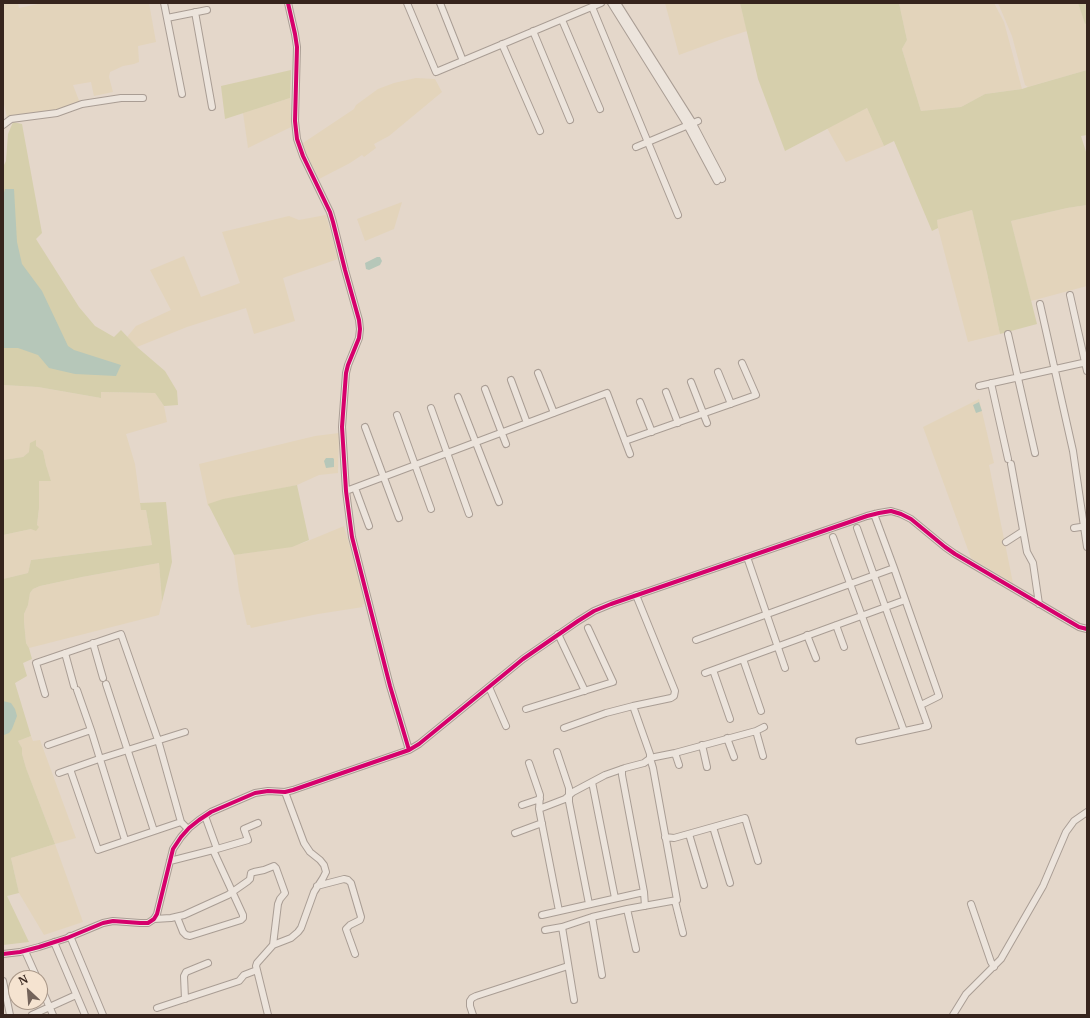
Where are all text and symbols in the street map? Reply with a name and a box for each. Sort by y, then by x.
north arrow [8,970,48,1010]
text: N [16,972,30,988]

